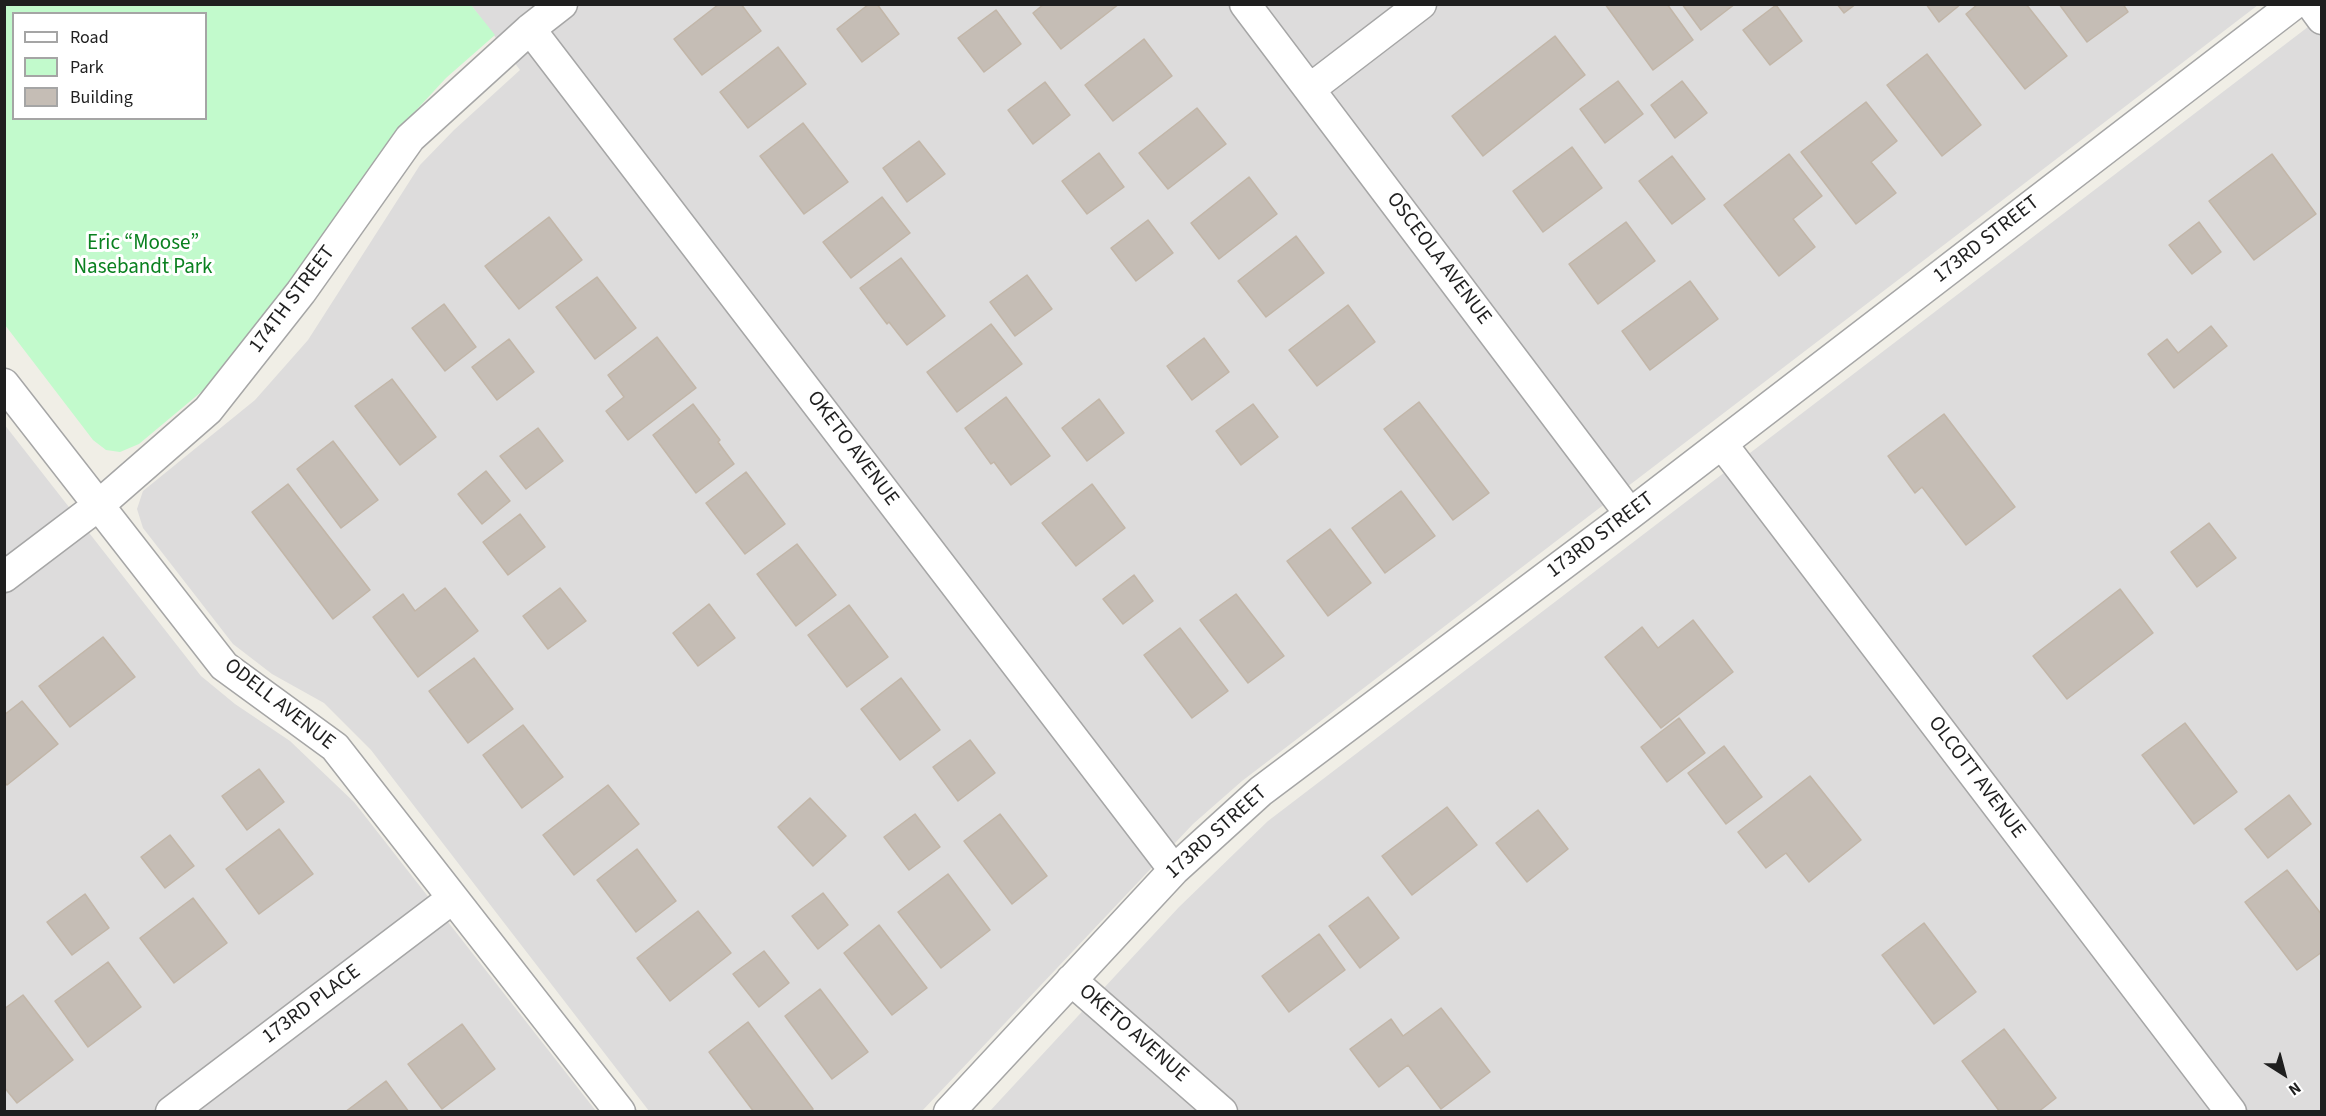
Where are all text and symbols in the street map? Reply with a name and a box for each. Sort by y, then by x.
legend [12,12,207,120]
text: Road [70,25,109,50]
text: Park [70,55,104,80]
text: Building [70,85,133,110]
street label: OSCEOLA AVENUE [1380,188,1496,330]
street label: 173RD STREET [1929,191,2045,289]
park label: Eric “Moose” Nasebandt Park [74,231,212,281]
street label: 174TH STREET [244,241,342,359]
street label: OKETO AVENUE [801,387,903,511]
street label: 173RD STREET [1542,487,1660,585]
street label: ODELL AVENUE [219,654,339,756]
street label: OLCOTT AVENUE [1922,712,2030,844]
street label: 173RD STREET [1161,781,1273,885]
street label: 173RD PLACE [258,960,366,1050]
street label: OKETO AVENUE [1073,979,1193,1089]
north arrow [2254,1044,2314,1104]
text: N [2284,1077,2305,1101]

